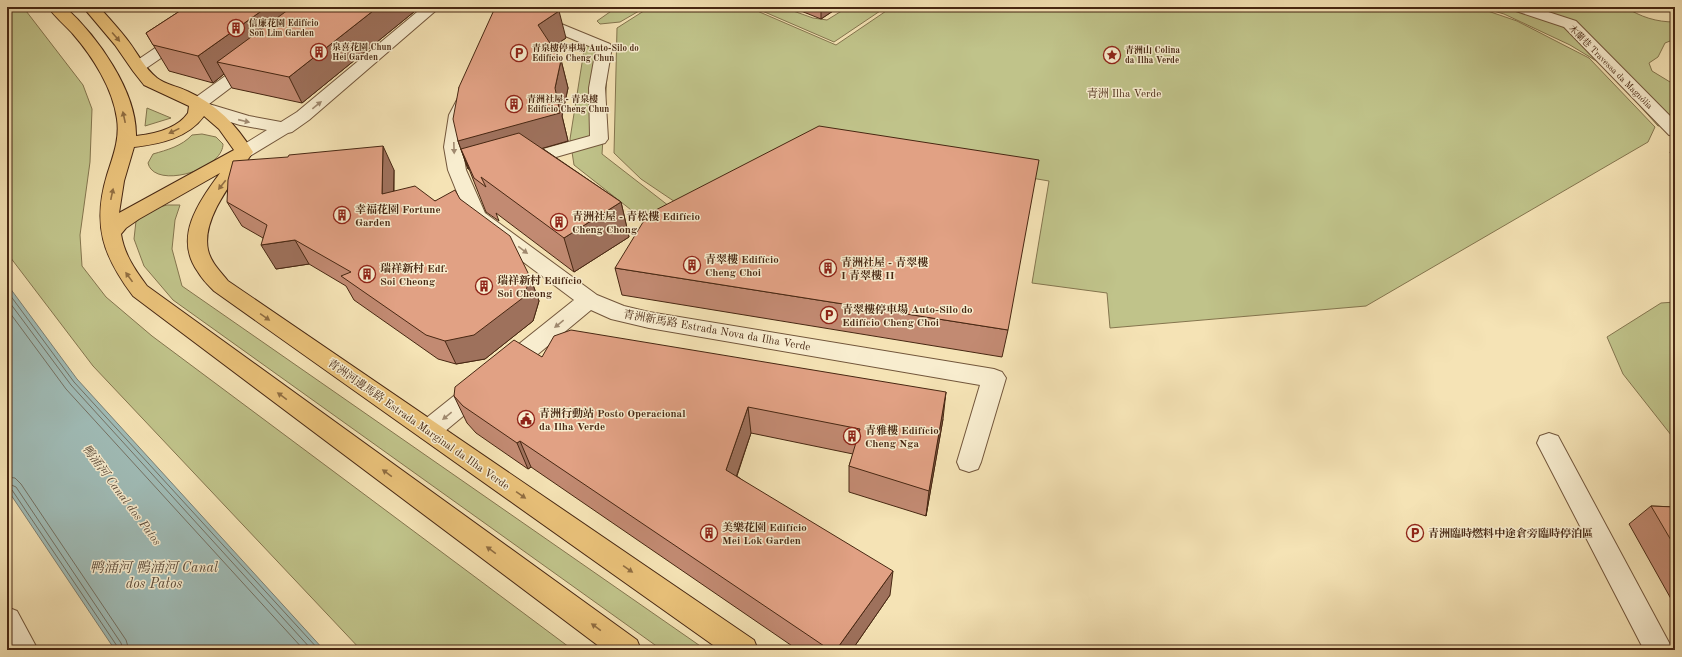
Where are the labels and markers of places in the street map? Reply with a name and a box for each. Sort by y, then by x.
place label: 信廉花園 Edifício Son Lim Garden [248,17,319,38]
building icon: 信廉花園 Edifício Son Lim Garden [226,18,246,38]
building icon: 泉喜花園 Chun Hei Garden [309,42,329,62]
place label: 泉喜花園 Chun Hei Garden [332,42,391,62]
place label: 青泉樓停車場 Auto-Silo do Edifício Cheng Chun [532,42,639,63]
parking icon: 青泉樓停車場 Auto-Silo do Edifício Cheng Chun [509,43,529,63]
place icon: 青洲山 Colina da Ilha Verde [1102,45,1122,65]
place label: 青洲山 Colina da Ilha Verde [1125,45,1180,65]
building icon: 青洲社屋 - 青泉樓 Edifício Cheng Chun [504,94,524,114]
place label: 青洲社屋 - 青泉樓 Edifício Cheng Chun [527,94,609,114]
place label: 幸福花園 Fortune Garden [355,203,441,229]
building icon: 幸福花園 Fortune Garden [332,205,352,225]
place label: 青洲社屋 - 青松樓 Edifício Cheng Chong [572,210,701,236]
building icon: 青洲社屋 - 青松樓 Edifício Cheng Chong [549,212,569,232]
place label: 青翠樓 Edifício Cheng Choi [705,253,779,279]
building icon: 青翠樓 Edifício Cheng Choi [682,255,702,275]
place label: 青洲社屋 - 青翠樓 I 青翠樓 II [841,256,928,282]
building icon: 青洲社屋 - 青翠樓 I 青翠樓 II [818,258,838,278]
place label: 瑞祥新村 Edf. Soi Cheong [380,262,448,288]
building icon: 瑞祥新村 Edf. Soi Cheong [357,264,377,284]
place label: 瑞祥新村 Edifício Soi Cheong [497,274,582,300]
building icon: 瑞祥新村 Edifício Soi Cheong [474,276,494,296]
place label: 青翠樓停車場 Auto-Silo do Edifício Cheng Choi [842,303,973,329]
parking icon: 青翠樓停車場 Auto-Silo do Edifício Cheng Choi [819,305,839,325]
place label: 青洲行動站 Posto Operacional da Ilha Verde [539,407,686,433]
public building icon: 青洲行動站 Posto Operacional da Ilha Verde [516,409,536,429]
place label: 青雅樓 Edifício Cheng Nga [865,424,939,450]
building icon: 青雅樓 Edifício Cheng Nga [842,426,862,446]
place label: 美樂花園 Edifício Mei Lok Garden [722,521,807,547]
building icon: 美樂花園 Edifício Mei Lok Garden [699,523,719,543]
parking icon: 青洲臨時燃料中途倉旁臨時停泊區 [1405,523,1425,543]
place label: 青洲臨時燃料中途倉旁臨時停泊區 [1428,527,1593,540]

